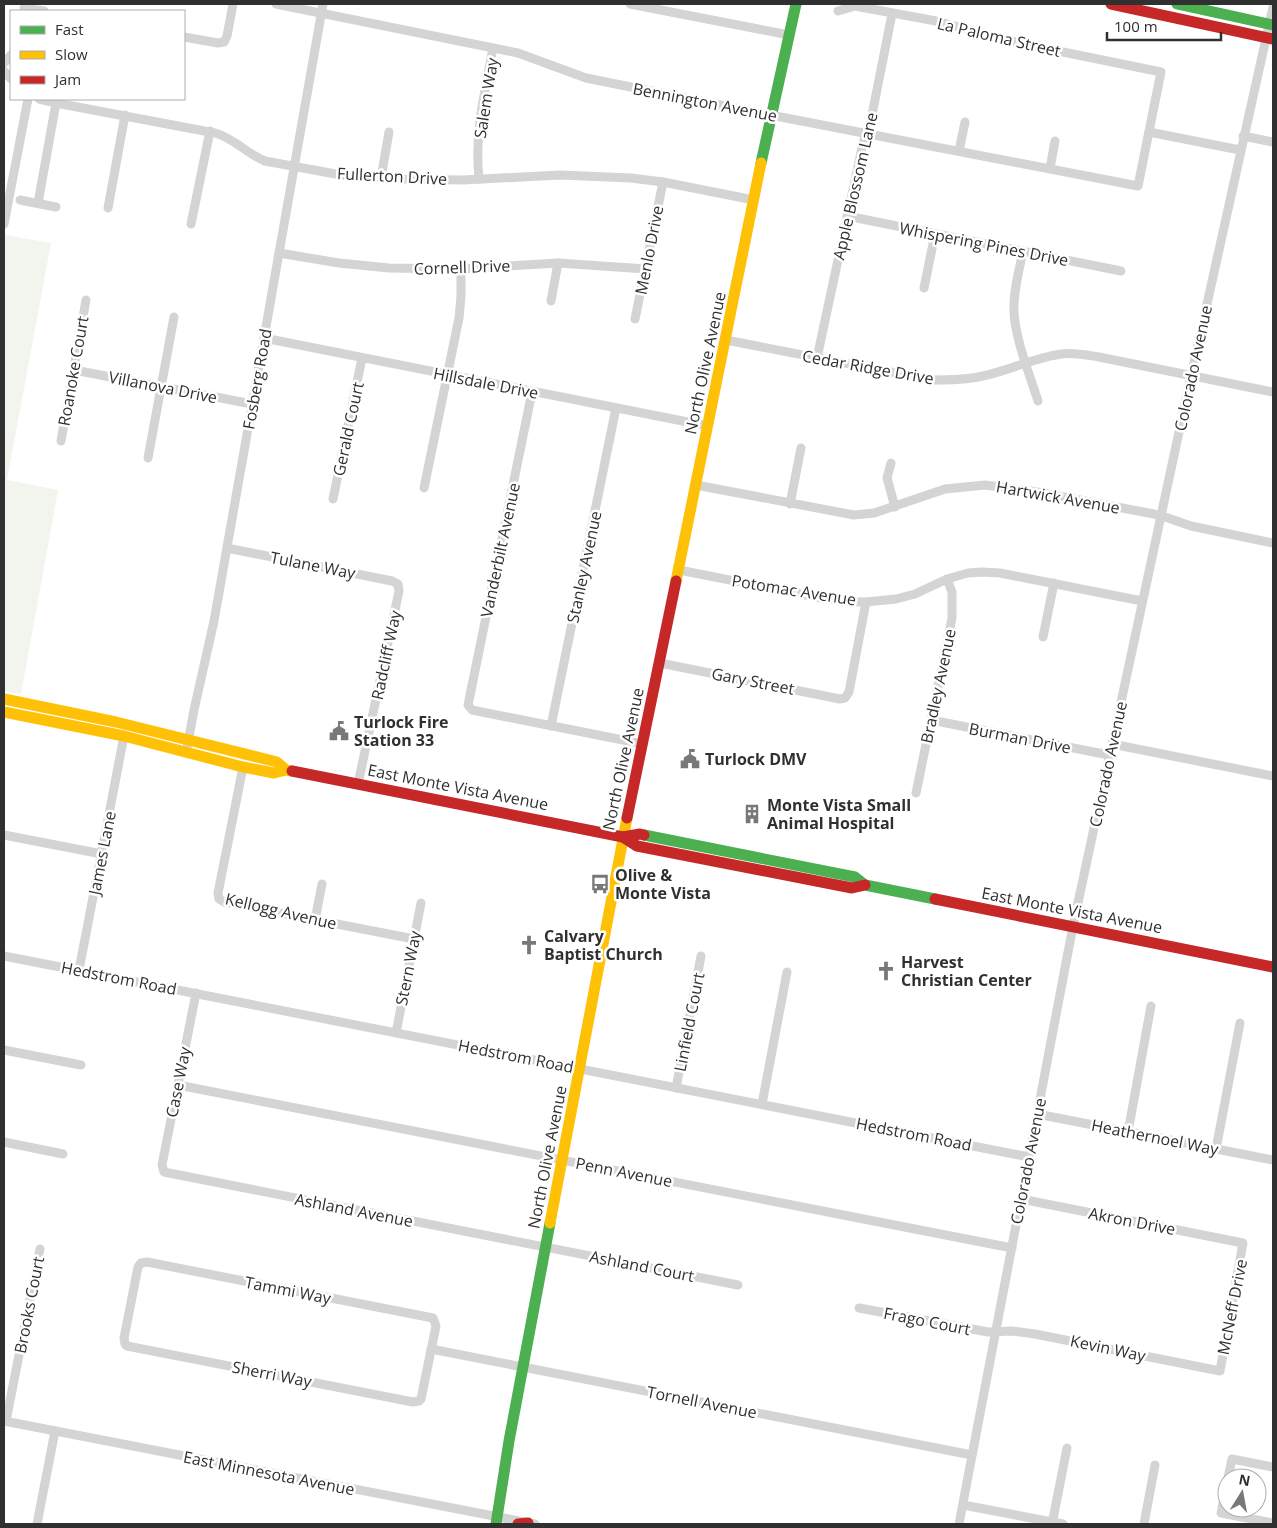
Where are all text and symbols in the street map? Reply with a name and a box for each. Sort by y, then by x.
legend [10,10,185,100]
scale bar [1107,10,1221,42]
street label: La Paloma Street [935,12,1063,62]
text: 100 m [1114,16,1158,36]
text: Fast [55,19,84,39]
text: Slow [55,44,88,64]
street label: Salem Way [469,55,503,140]
text: Jam [53,69,81,89]
street label: Bennington Avenue [631,77,779,127]
street label: Apple Blossom Lane [827,110,883,262]
street label: Fullerton Drive [336,162,448,190]
street label: Menlo Drive [630,204,668,296]
street label: Whispering Pines Drive [898,217,1070,271]
street label: Cornell Drive [413,254,511,280]
street label: North Olive Avenue [679,290,731,436]
street label: Colorado Avenue [1169,303,1217,433]
street label: Roanoke Court [53,314,94,428]
street label: Fosberg Road [237,327,277,431]
street label: Cedar Ridge Drive [801,345,935,389]
street label: Hillsdale Drive [432,362,540,404]
street label: Villanova Drive [107,366,219,408]
street label: Gerald Court [327,380,369,478]
street label: Hartwick Avenue [994,475,1122,519]
street label: Vanderbilt Avenue [475,481,525,619]
street label: Stanley Avenue [561,509,607,625]
street label: Tulane Way [269,546,358,584]
street label: Potomac Avenue [730,569,858,611]
street label: Radcliff Way [366,607,406,702]
street label: Bradley Avenue [915,627,961,745]
street label: Gary Street [710,662,797,700]
street label: North Olive Avenue [597,686,649,832]
street label: Colorado Avenue [1084,699,1132,829]
place label: Turlock Fire Station 33 [354,711,449,751]
street label: Burman Drive [967,717,1073,759]
public building icon: Turlock Fire Station 33 [328,720,350,742]
public building icon: Turlock DMV [679,748,701,770]
place label: Turlock DMV [705,748,807,770]
street label: East Monte Vista Avenue [366,759,550,815]
place label: Monte Vista Small Animal Hospital [767,794,911,834]
building icon: Monte Vista Small Animal Hospital [741,803,763,825]
street label: James Lane [83,809,121,899]
place label: Olive & Monte Vista [615,864,711,904]
bus stop icon: Olive & Monte Vista [589,873,611,895]
street label: East Monte Vista Avenue [980,882,1164,938]
street label: Kellogg Avenue [223,887,339,935]
place label: Calvary Baptist Church [544,925,663,965]
street label: Stern Way [390,928,426,1007]
church icon: Calvary Baptist Church [518,934,540,956]
place label: Harvest Christian Center [901,951,1032,991]
street label: Hedstrom Road [59,956,179,1000]
church icon: Harvest Christian Center [875,960,897,982]
street label: Linfield Court [669,970,709,1073]
street label: Hedstrom Road [456,1034,576,1078]
street label: Case Way [160,1044,196,1119]
street label: North Olive Avenue [522,1084,572,1230]
street label: Colorado Avenue [1005,1096,1051,1226]
street label: Hedstrom Road [854,1112,974,1156]
street label: Heathernoel Way [1090,1114,1221,1160]
street label: Penn Avenue [574,1152,674,1192]
street label: Ashland Avenue [293,1188,415,1232]
street label: Akron Drive [1087,1202,1177,1240]
street label: Ashland Court [588,1245,696,1287]
street label: Brooks Court [9,1254,49,1355]
street label: McNeff Drive [1212,1257,1252,1357]
street label: Tammi Way [243,1271,334,1309]
street label: Frago Court [882,1302,973,1340]
street label: Kevin Way [1068,1329,1149,1367]
street label: Sherri Way [230,1356,315,1393]
street label: Tornell Avenue [645,1381,759,1423]
street label: East Minnesota Avenue [181,1446,357,1500]
north arrow [1217,1468,1267,1518]
text: N [1237,1469,1252,1490]

